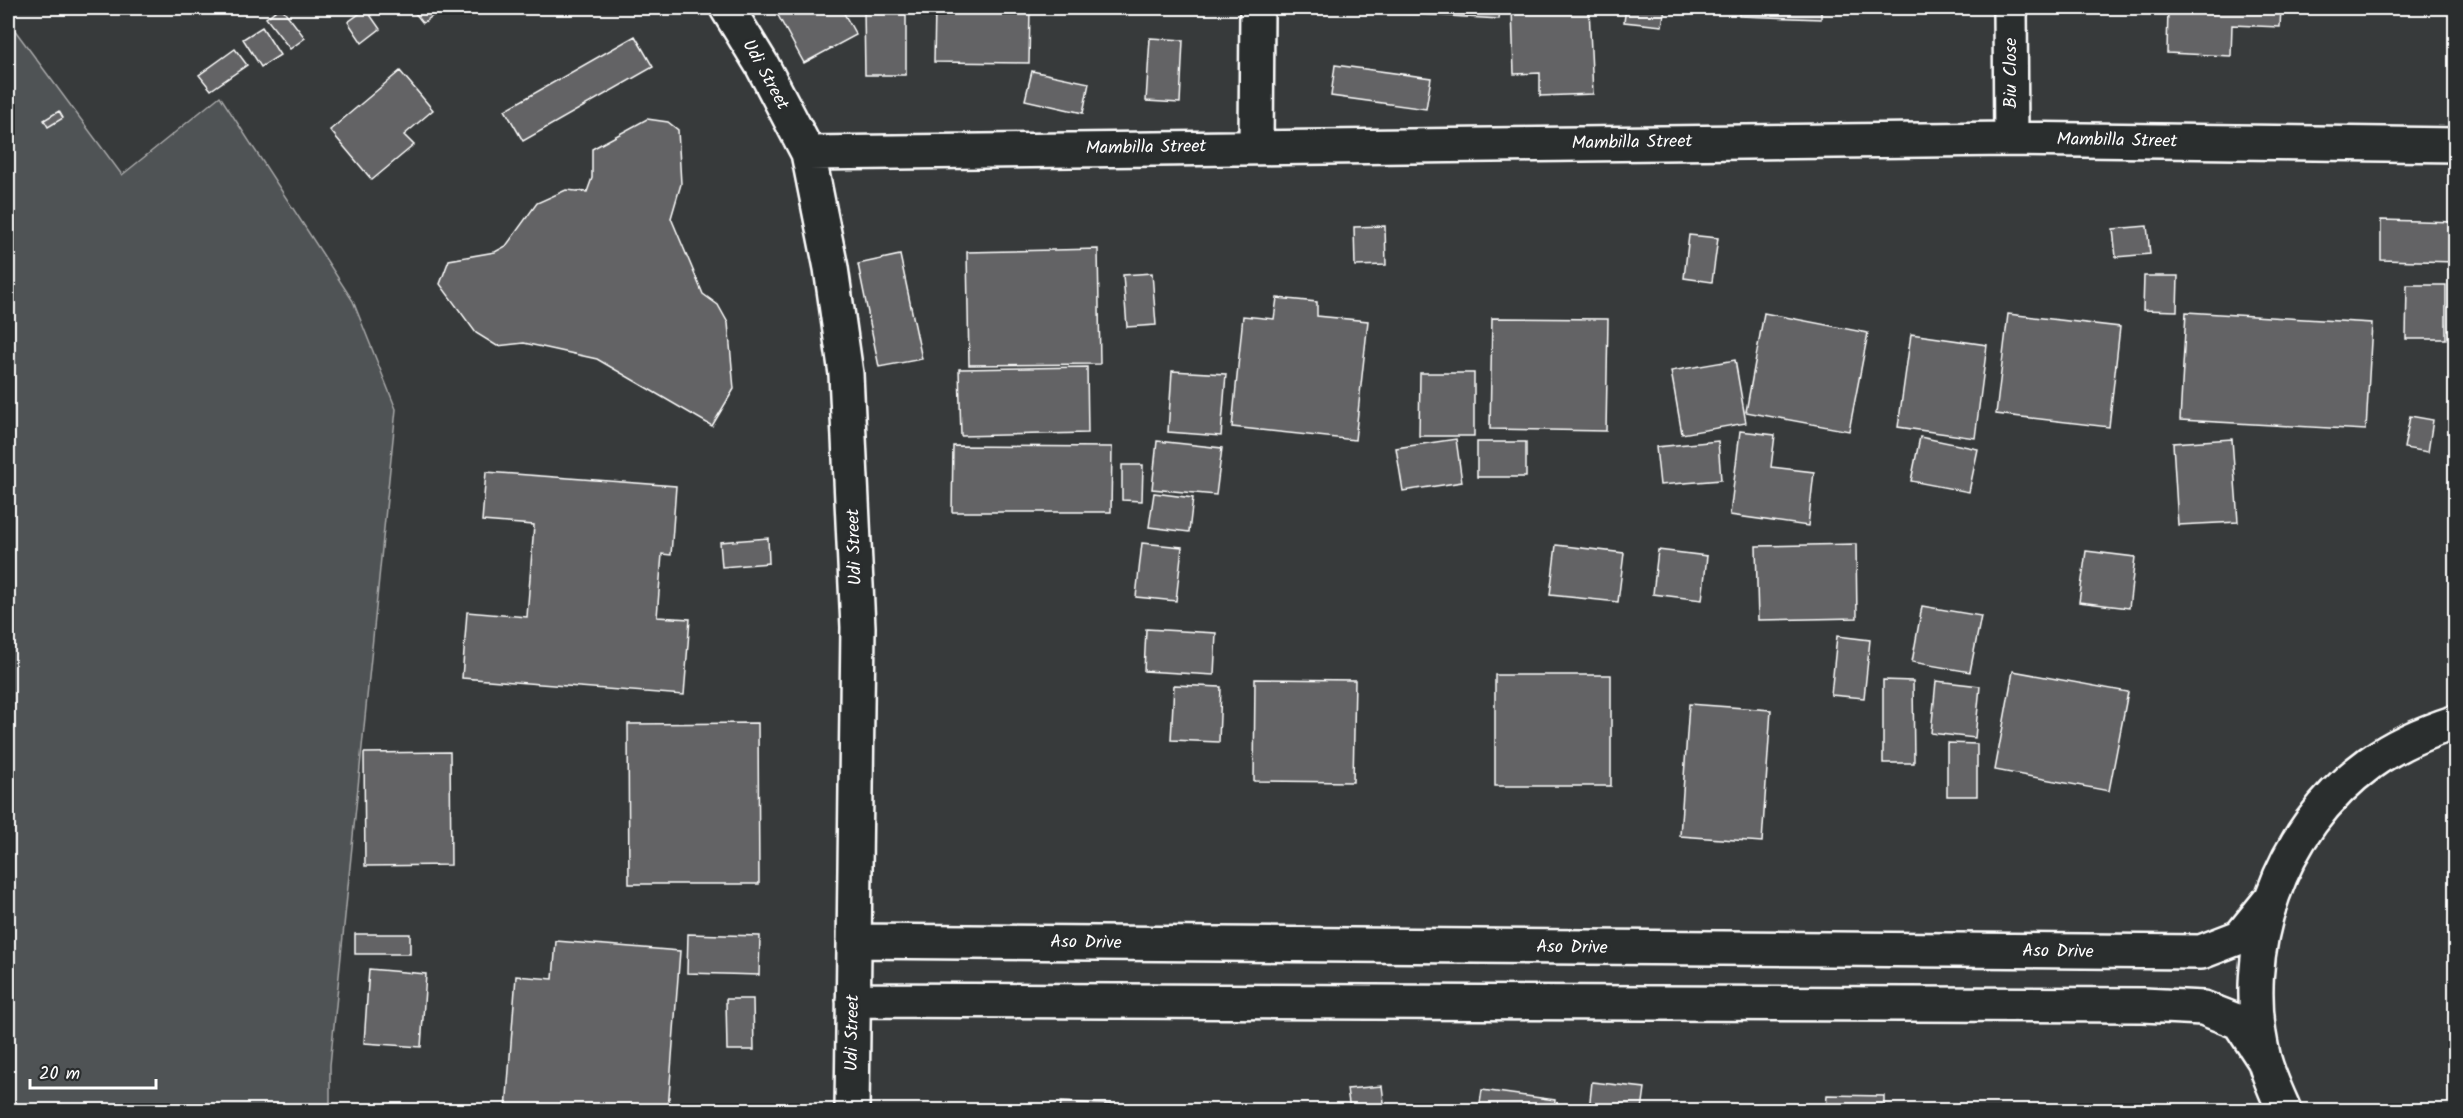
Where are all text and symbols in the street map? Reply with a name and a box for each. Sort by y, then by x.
street label: Udi Street [734,34,797,117]
street label: Biu Close [1997,38,2026,108]
street label: Mambilla Street [2056,125,2179,157]
street label: Mambilla Street [1571,127,1694,159]
street label: Mambilla Street [1085,132,1208,164]
street label: Udi Street [839,507,871,586]
street label: Aso Drive [1050,928,1122,958]
street label: Aso Drive [1536,933,1608,963]
street label: Aso Drive [2022,937,2094,967]
street label: Udi Street [838,993,868,1072]
scale bar [30,1052,156,1090]
text: 20 m [39,1060,80,1089]

